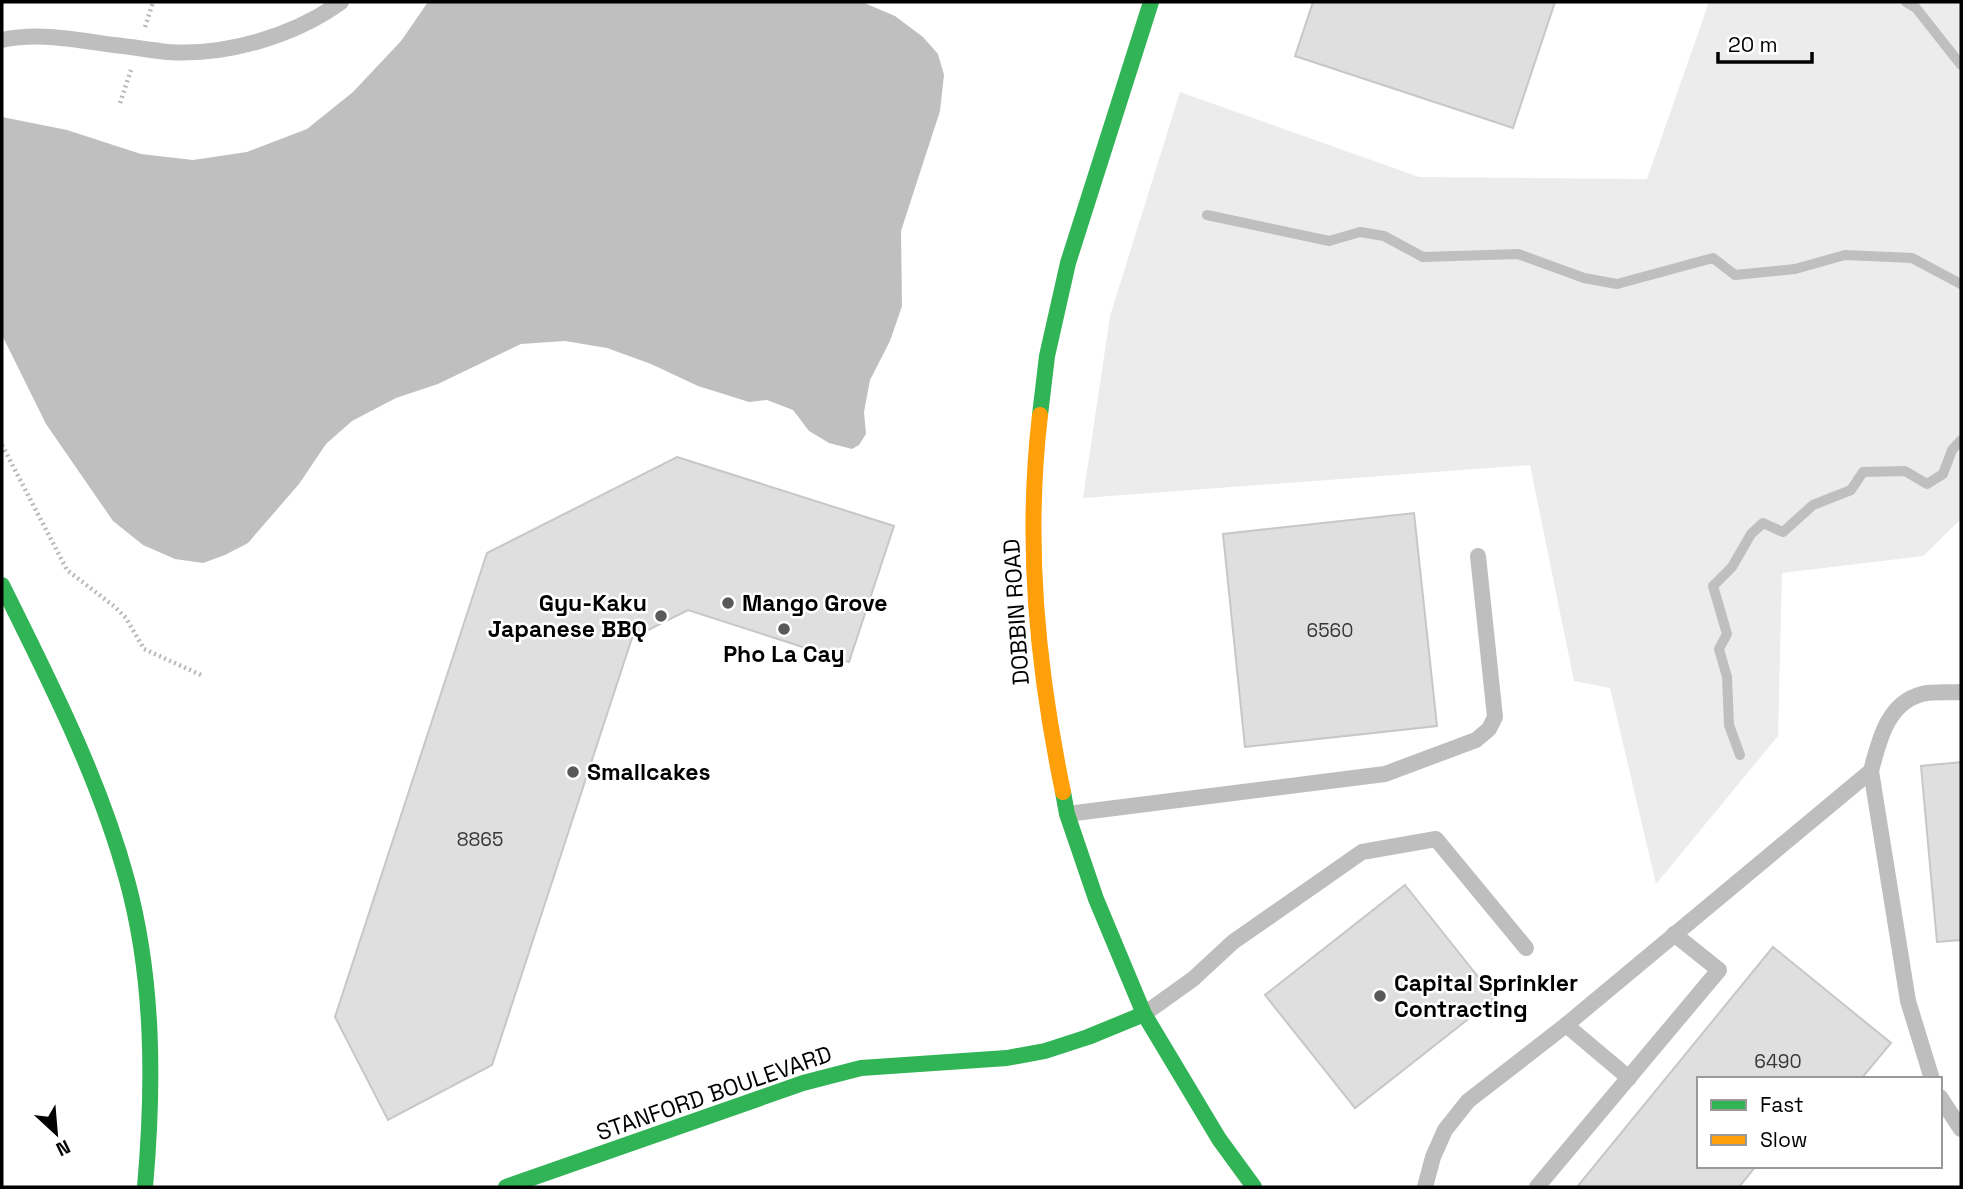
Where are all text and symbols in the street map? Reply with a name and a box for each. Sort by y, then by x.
scale bar [1718,21,1812,65]
text: 20 m [1728,31,1778,58]
street label: DOBBIN ROAD [996,538,1036,686]
place label: Gyu-Kaku Japanese BBQ [488,588,647,644]
place label: Mango Grove [742,588,888,618]
marker: Mango Grove [720,595,736,611]
marker: Gyu-Kaku Japanese BBQ [653,608,669,624]
house number: 6560 [1307,618,1353,643]
marker: Pho La Cay [776,621,792,637]
place label: Pho La Cay [723,639,845,669]
place label: Smallcakes [587,757,711,787]
marker: Smallcakes [565,764,581,780]
house number: 8865 [457,827,503,852]
place label: Capital Sprinkler Contracting [1394,968,1578,1024]
marker: Capital Sprinkler Contracting [1372,988,1388,1004]
street label: STANFORD BOULEVARD [592,1039,836,1147]
house number: 6490 [1754,1049,1802,1074]
legend [1697,1077,1942,1168]
text: Fast [1760,1091,1804,1118]
north arrow [21,1098,91,1168]
text: Slow [1760,1126,1808,1153]
text: N [52,1134,74,1162]

